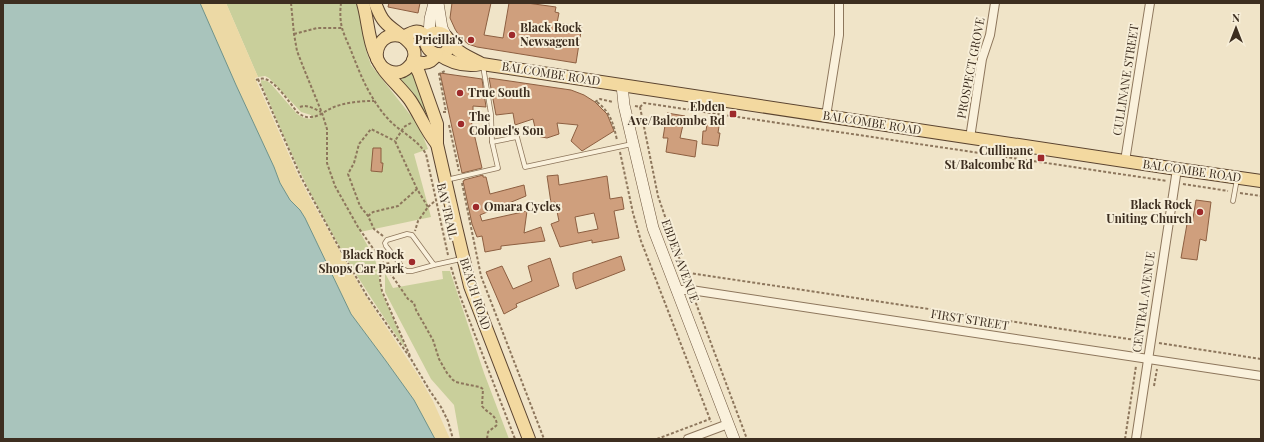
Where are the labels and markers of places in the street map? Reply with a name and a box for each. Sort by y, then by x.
place label: Black Rock Newsagent [520,19,583,49]
marker: Black Rock Newsagent [507,30,517,40]
place label: Pricilla's [415,31,463,47]
marker: Pricilla's [466,35,476,45]
place label: True South [468,84,531,100]
marker: True South [455,88,465,98]
place label: Ebden Ave/Balcombe Rd [627,98,726,128]
place label: The Colonel's Son [469,108,544,138]
marker: Ebden Ave/Balcombe Rd [728,109,738,119]
marker: The Colonel's Son [456,119,466,129]
place label: Cullinane St/Balcombe Rd [945,142,1033,172]
marker: Cullinane St/Balcombe Rd [1036,153,1046,163]
place label: Black Rock Uniting Church [1106,196,1193,226]
place label: Omara Cycles [484,198,561,214]
marker: Omara Cycles [471,202,481,212]
marker: Black Rock Uniting Church [1195,207,1205,217]
place label: Black Rock Shops Car Park [319,246,405,276]
marker: Black Rock Shops Car Park [407,257,417,267]

